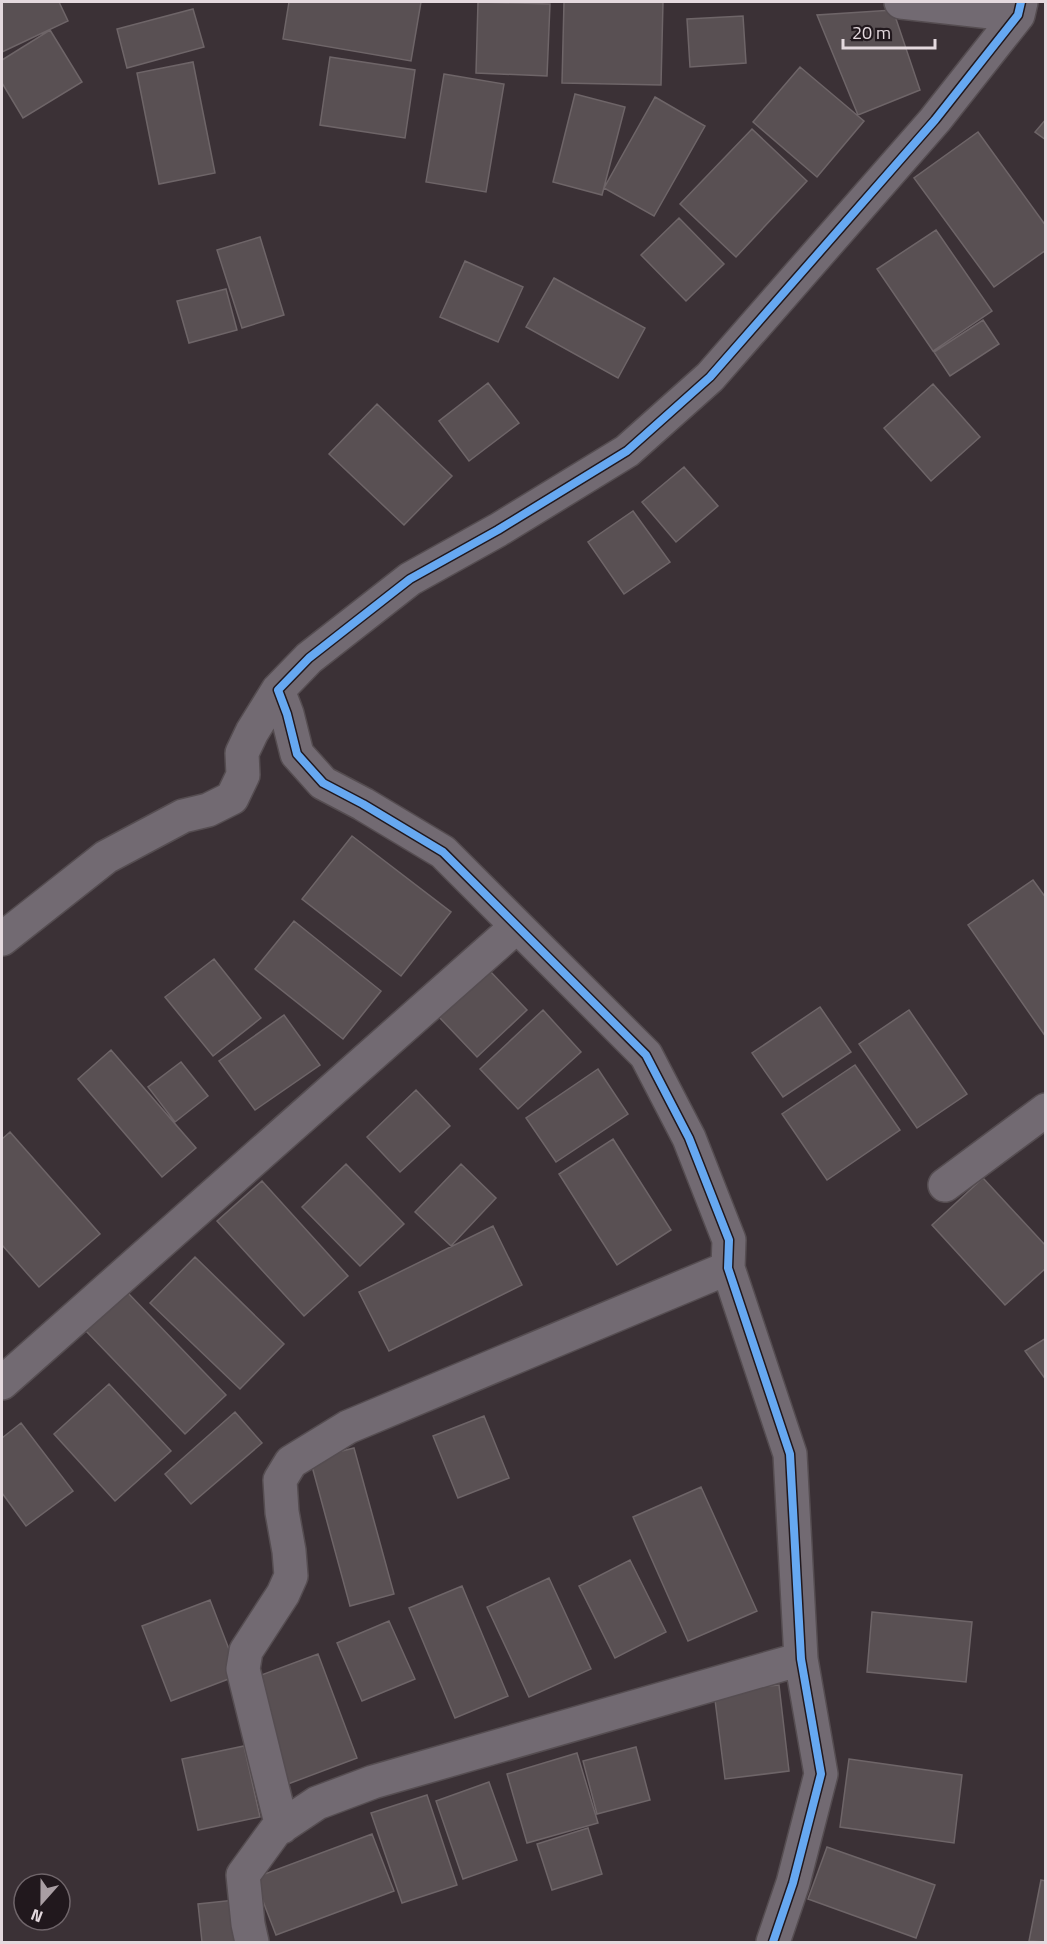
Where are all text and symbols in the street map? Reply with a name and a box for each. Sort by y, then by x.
scale bar [843,12,934,50]
text: 20 m [852,19,891,46]
north arrow [12,1872,72,1932]
text: N [27,1903,46,1929]

